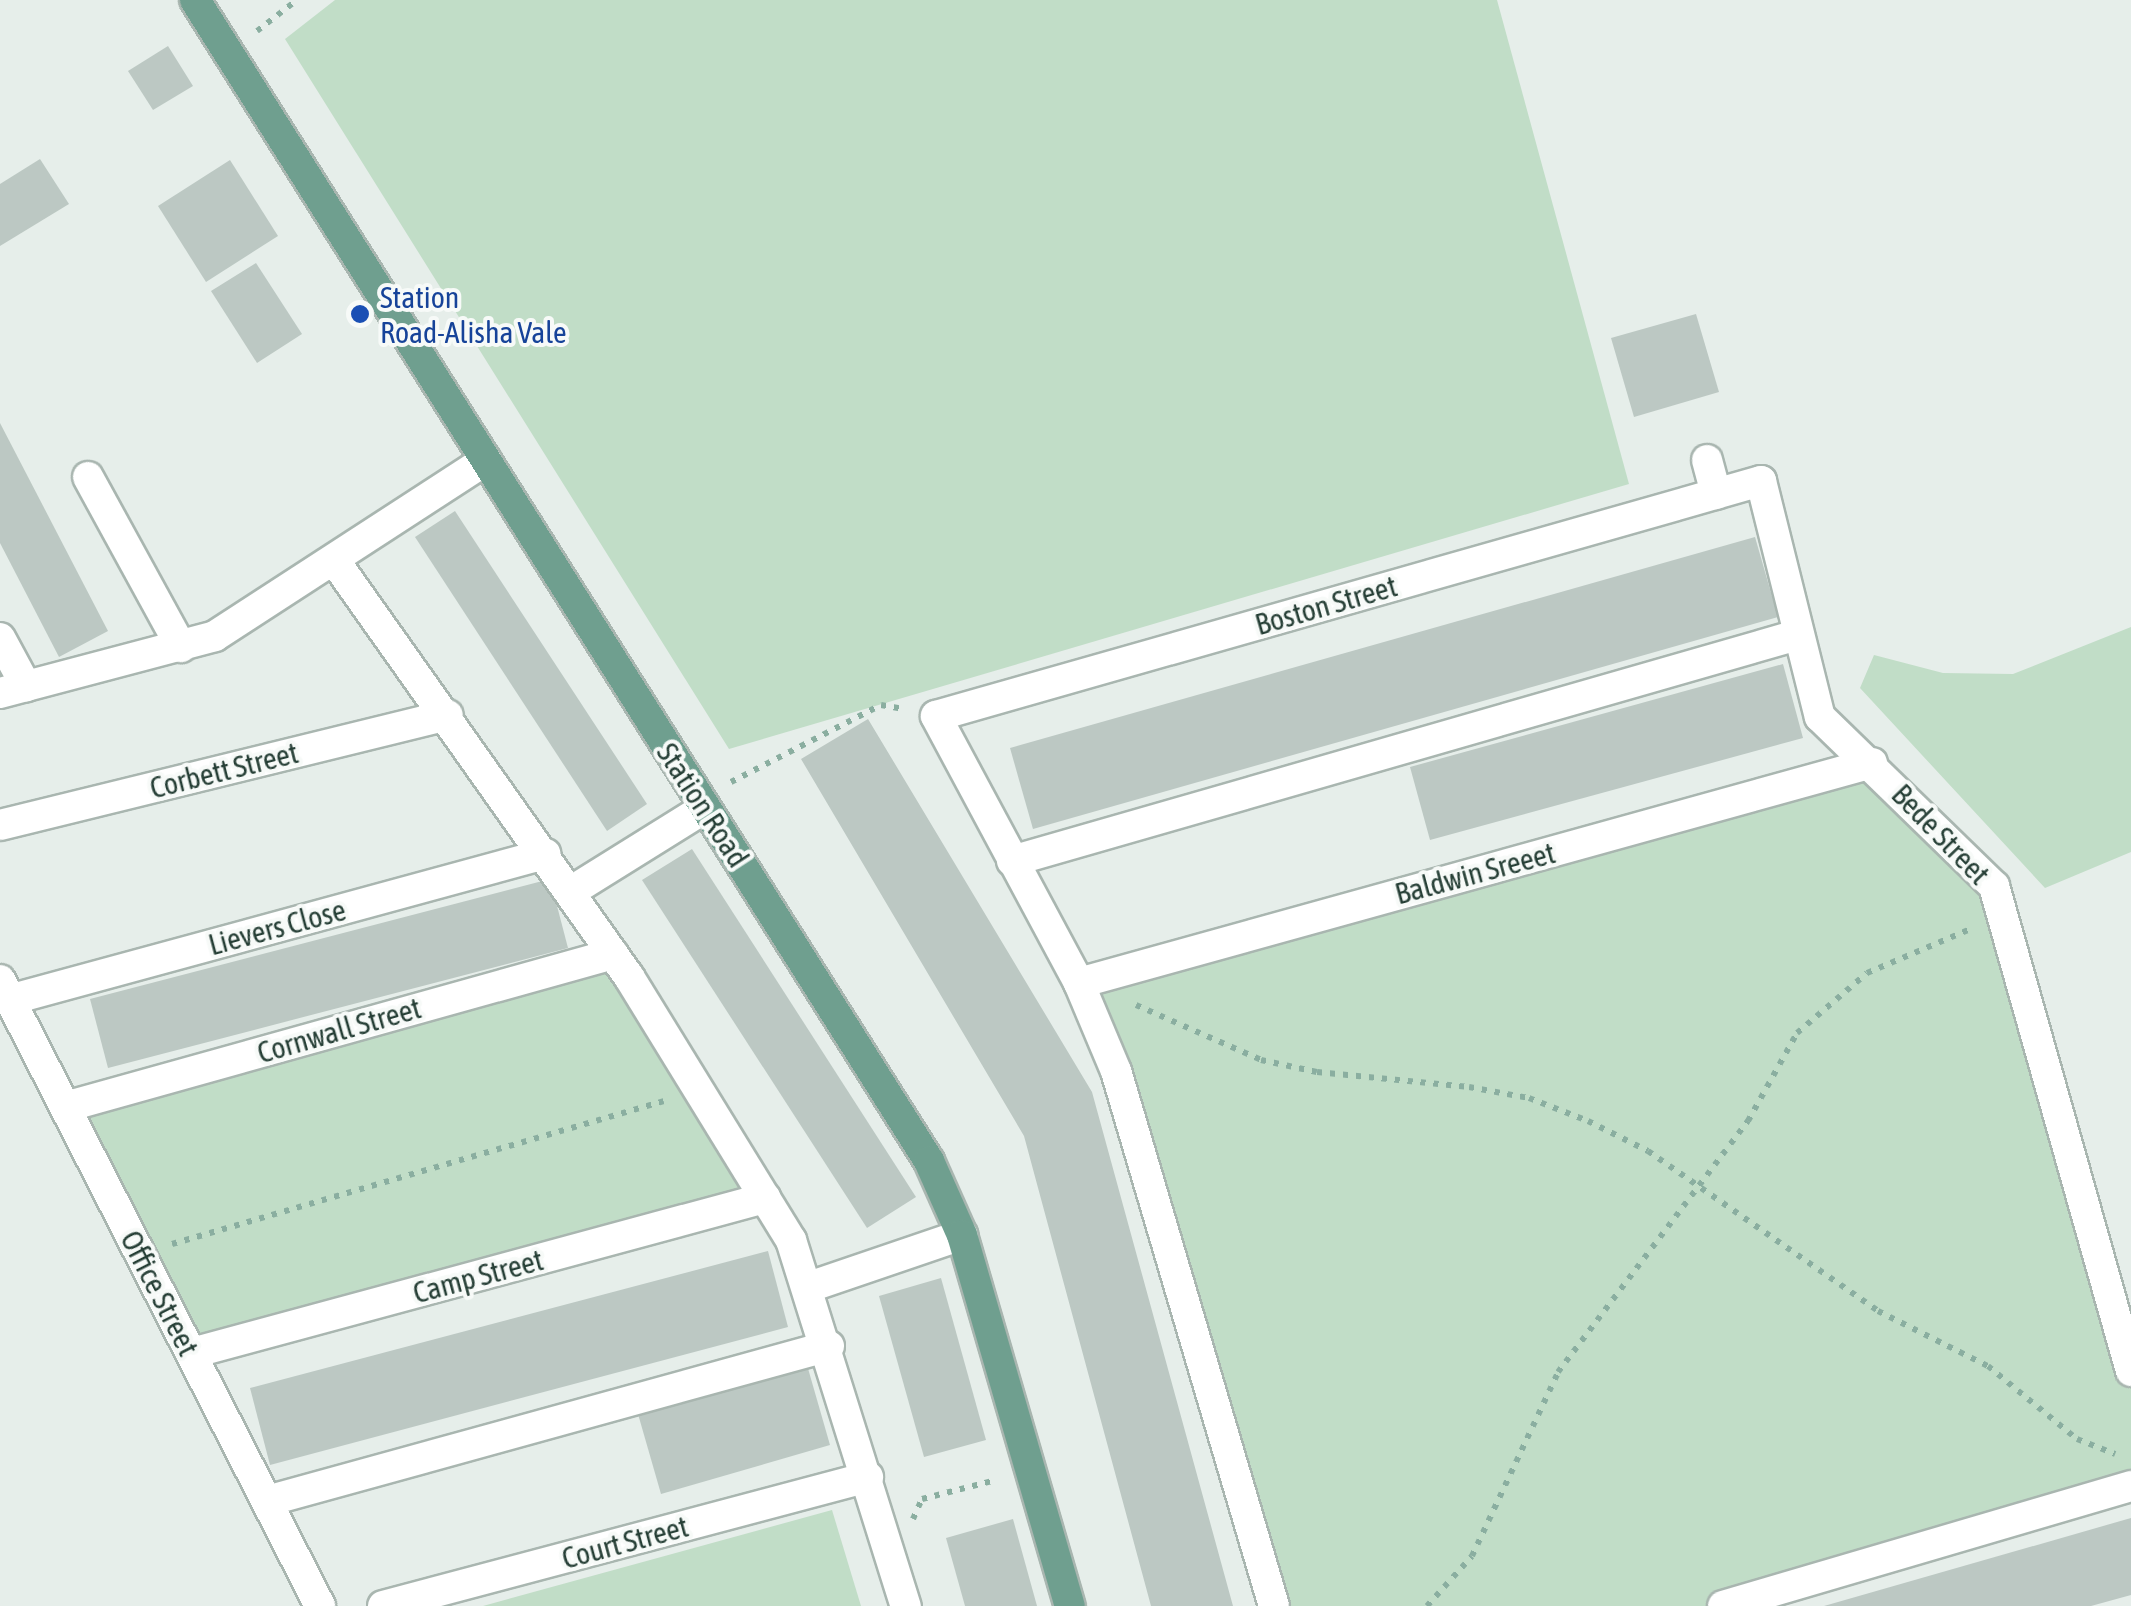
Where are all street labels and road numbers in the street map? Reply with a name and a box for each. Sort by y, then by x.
street label: Boston Street [1251,568,1401,642]
street label: Corbett Street [146,734,302,806]
street label: Station Road [650,736,756,874]
street label: Bede Street [1884,776,1998,892]
street label: Baldwin Sreeet [1391,834,1559,912]
street label: Lievers Close [204,891,350,963]
street label: Cornwall Street [253,989,425,1071]
street label: Office Street [113,1225,207,1361]
street label: Camp Street [409,1241,547,1311]
street label: Court Street [558,1508,692,1576]

